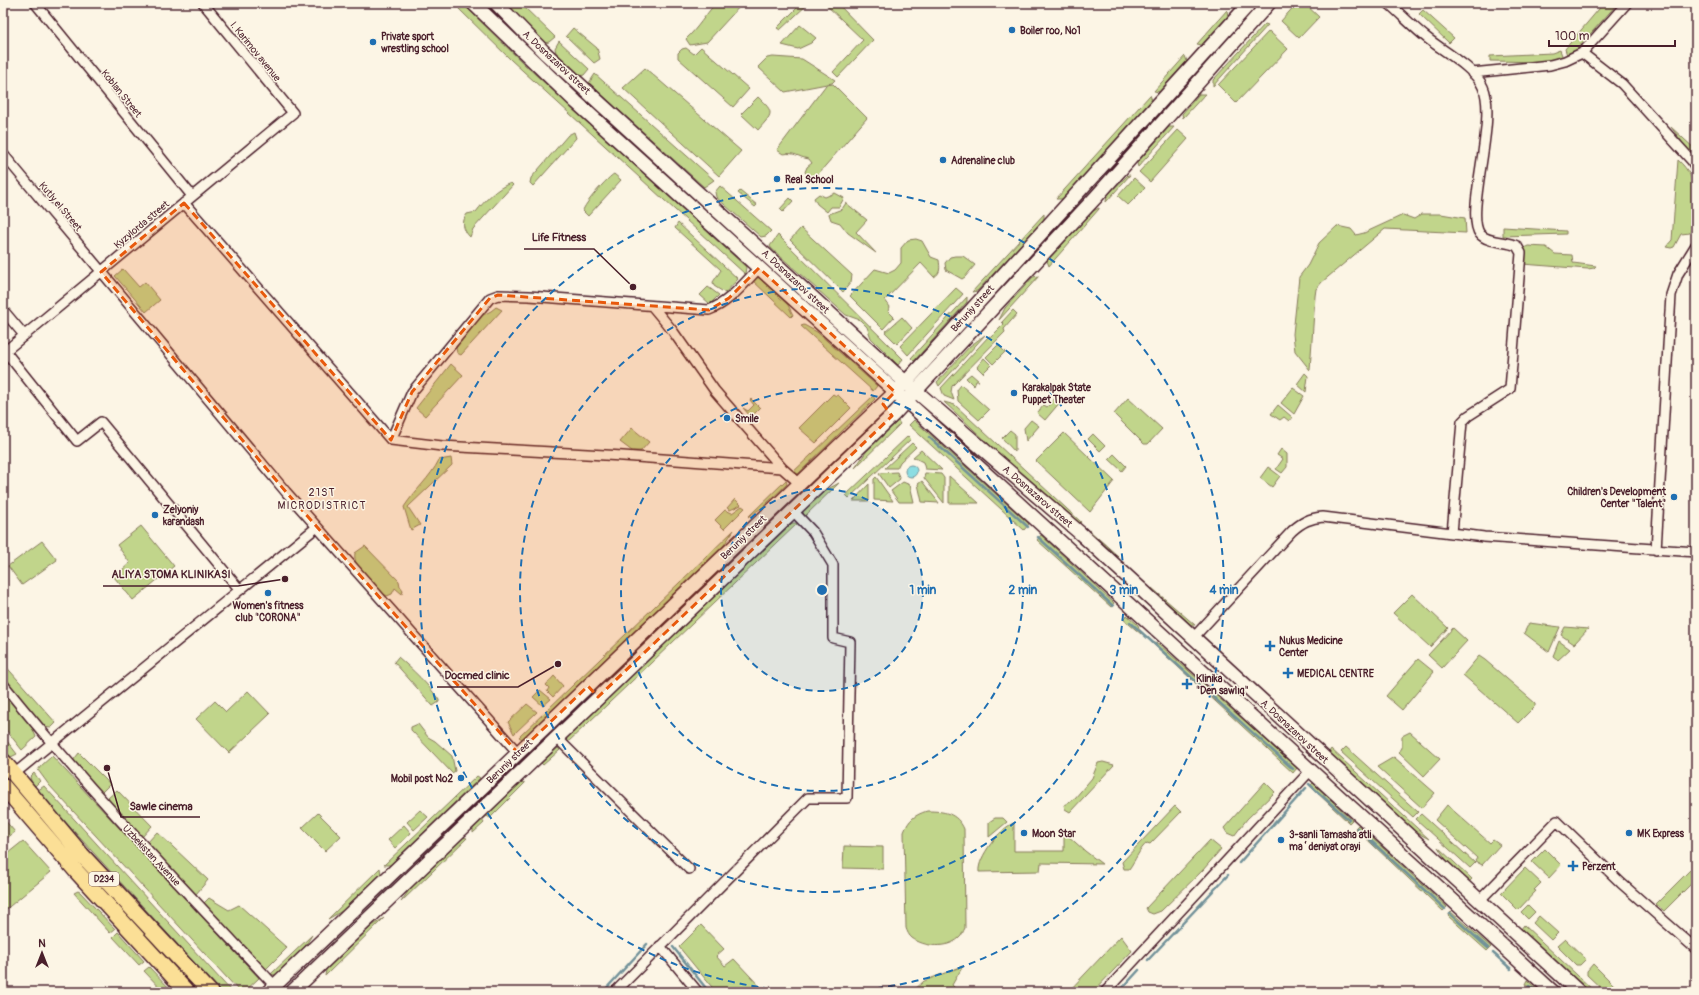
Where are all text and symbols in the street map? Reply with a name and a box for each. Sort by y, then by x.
street label: I. Karimov avenue [227,19,283,84]
scale bar [1549,22,1675,48]
marker: Boiler roo, №1 [1007,25,1017,35]
place label: Boiler roo, №1 [1020,25,1081,37]
street label: A. Dosnazarov street [520,28,593,98]
text: 100 m [1555,29,1590,44]
place label: Private sport wrestling school [381,31,449,55]
marker: Private sport wrestling school [368,37,378,47]
street label: Koblan Street [98,67,145,121]
marker: Adrenaline club [938,155,948,165]
place label: Adrenaline club [951,155,1015,167]
marker: Real School [772,174,782,184]
place label: Real School [785,174,834,186]
street label: Kutly el Street [36,180,85,234]
street label: Kyzylorda street [112,198,172,251]
callout: Life Fitness [524,226,594,249]
text: Life Fitness [532,231,586,244]
street label: A. Dosnazarov street [759,247,832,317]
street label: Beruniy street [949,282,998,335]
place label: Karakalpak State Puppet Theater [1022,382,1092,406]
marker: Karakalpak State Puppet Theater [1009,388,1019,398]
marker: Smile [722,413,732,423]
place label: Smile [735,413,760,425]
street label: A. Dosnazarov street [1000,463,1075,531]
district label: 21ST MICRODISTRICT [277,486,367,512]
place label: Children's Development Center "Talent" [1567,486,1667,510]
marker: Children's Development Center "Talent" [1669,492,1679,502]
place label: Zelyoniy karandash [162,504,204,528]
marker: Zelyoniy karandash [150,510,160,520]
street label: Beruniy street [718,512,770,562]
callout: ALIYA STOMA KLINIKASI [103,563,238,586]
text: ALIYA STOMA KLINIKASI [111,568,231,581]
centre of rings [815,583,829,597]
text: 1 min [910,583,937,598]
text: 2 min [1009,583,1038,598]
text: 3 min [1110,583,1139,598]
text: 4 min [1208,583,1239,598]
marker: Women's fitness club "CORONA" [263,588,273,598]
place label: Women's fitness club "CORONA" [233,600,304,624]
place label: Nukus Medicine Center [1279,635,1344,659]
marker: Nukus Medicine Center [1264,640,1276,652]
callout: Docmed clinic [437,664,518,687]
marker: MEDICAL CENTRE [1282,667,1294,679]
place label: MEDICAL CENTRE [1297,668,1375,680]
text: Docmed clinic [444,669,510,682]
place label: Klinika "Den sawlıq" [1196,673,1249,697]
marker: Klinika "Den sawlıq" [1181,678,1193,690]
street label: A. Dosnazarov street [1258,697,1331,767]
street label: Beruniy street [484,736,536,786]
place label: Mobil post №2 [391,773,453,785]
marker: Mobil post №2 [456,773,466,783]
callout: Sawle cinema [121,794,200,817]
text: Sawle cinema [129,800,193,813]
street label: Uzbekistan Avenue [120,823,183,889]
marker: Moon Star [1019,828,1029,838]
place label: Moon Star [1032,828,1076,840]
marker: MK Express [1624,828,1634,838]
place label: MK Express [1637,828,1685,840]
place label: 3-sanli Tamasha atli maʻdeniyat orayi [1289,829,1372,853]
marker: 3-sanli Tamasha atli maʻdeniyat orayi [1276,835,1286,845]
marker: Perzent [1567,860,1579,872]
place label: Perzent [1582,861,1617,873]
road number: D234 [89,872,119,886]
north arrow [22,933,62,973]
text: N [38,937,46,950]

